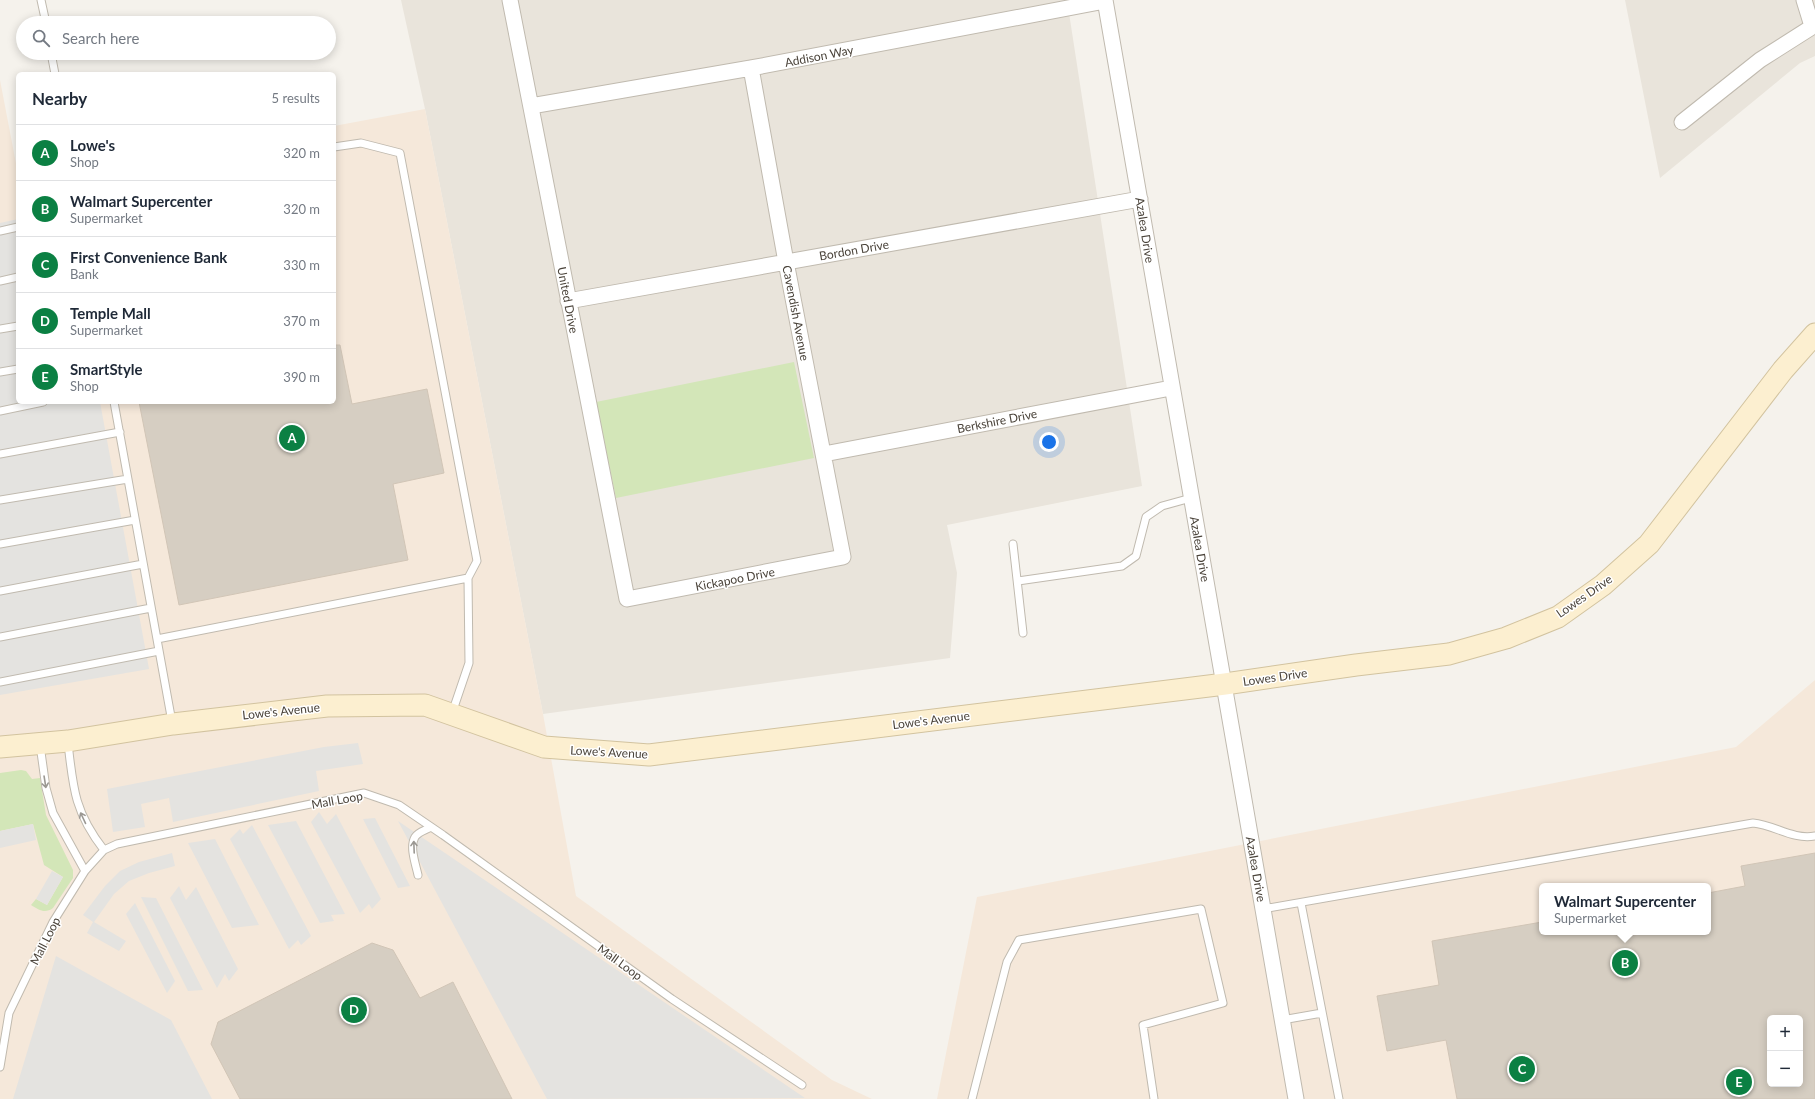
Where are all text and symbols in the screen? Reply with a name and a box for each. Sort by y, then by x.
search box [16,16,336,60]
icon: search [30,27,52,49]
text: Search here [62,29,139,47]
street label: Addison Way [783,42,855,70]
text: Nearby [32,88,87,109]
text: 5 results [272,90,320,106]
text: Lowe's [70,136,115,154]
text: A [40,145,50,161]
text: 320 m [283,145,320,161]
text: Shop [70,154,99,170]
text: Walmart Supercenter [70,192,212,210]
street label: Azalea Drive [1132,196,1158,264]
text: B [41,201,49,217]
text: 320 m [283,201,320,217]
text: Supermarket [70,210,143,226]
street label: Bordon Drive [818,236,890,264]
text: First Convenience Bank [70,248,227,266]
text: C [41,257,49,273]
text: 330 m [283,257,320,273]
street label: Cavendish Avenue [779,264,813,362]
text: Bank [70,266,99,282]
street label: United Drive [554,266,582,334]
text: Temple Mall [70,304,151,322]
text: D [40,313,50,329]
text: 370 m [283,313,320,329]
text: Supermarket [70,322,143,338]
text: SmartStyle [70,360,143,378]
text: E [41,369,49,385]
text: 390 m [283,369,320,385]
text: Shop [70,378,99,394]
street label: Berkshire Drive [956,406,1038,436]
pin: A [279,423,305,453]
your location [1039,432,1059,452]
street label: Azalea Drive [1187,515,1213,583]
street label: Kickapoo Drive [694,564,776,594]
street label: Lowes Drive [1553,571,1615,621]
street label: Lowes Drive [1242,665,1308,689]
street label: Lowe's Avenue [241,699,321,723]
street label: Lowe's Avenue [891,708,971,732]
street label: Lowe's Avenue [570,742,648,762]
one-way arrow [41,775,49,788]
street label: Mall Loop [310,788,364,812]
one-way arrow [79,812,86,824]
street label: Azalea Drive [1243,835,1269,903]
one-way arrow [410,841,418,854]
popup [1539,883,1711,935]
text: Walmart Supercenter [1554,892,1696,910]
text: Supermarket [1554,910,1627,926]
street label: Mall Loop [27,914,64,967]
street label: Mall Loop [595,941,646,983]
pin: B [1612,948,1638,978]
pin: D [341,995,367,1025]
map controls [1767,1015,1803,1087]
button: + [1767,1015,1803,1051]
button: − [1767,1051,1803,1087]
pin: C [1509,1054,1535,1084]
pin: E [1726,1067,1752,1097]

